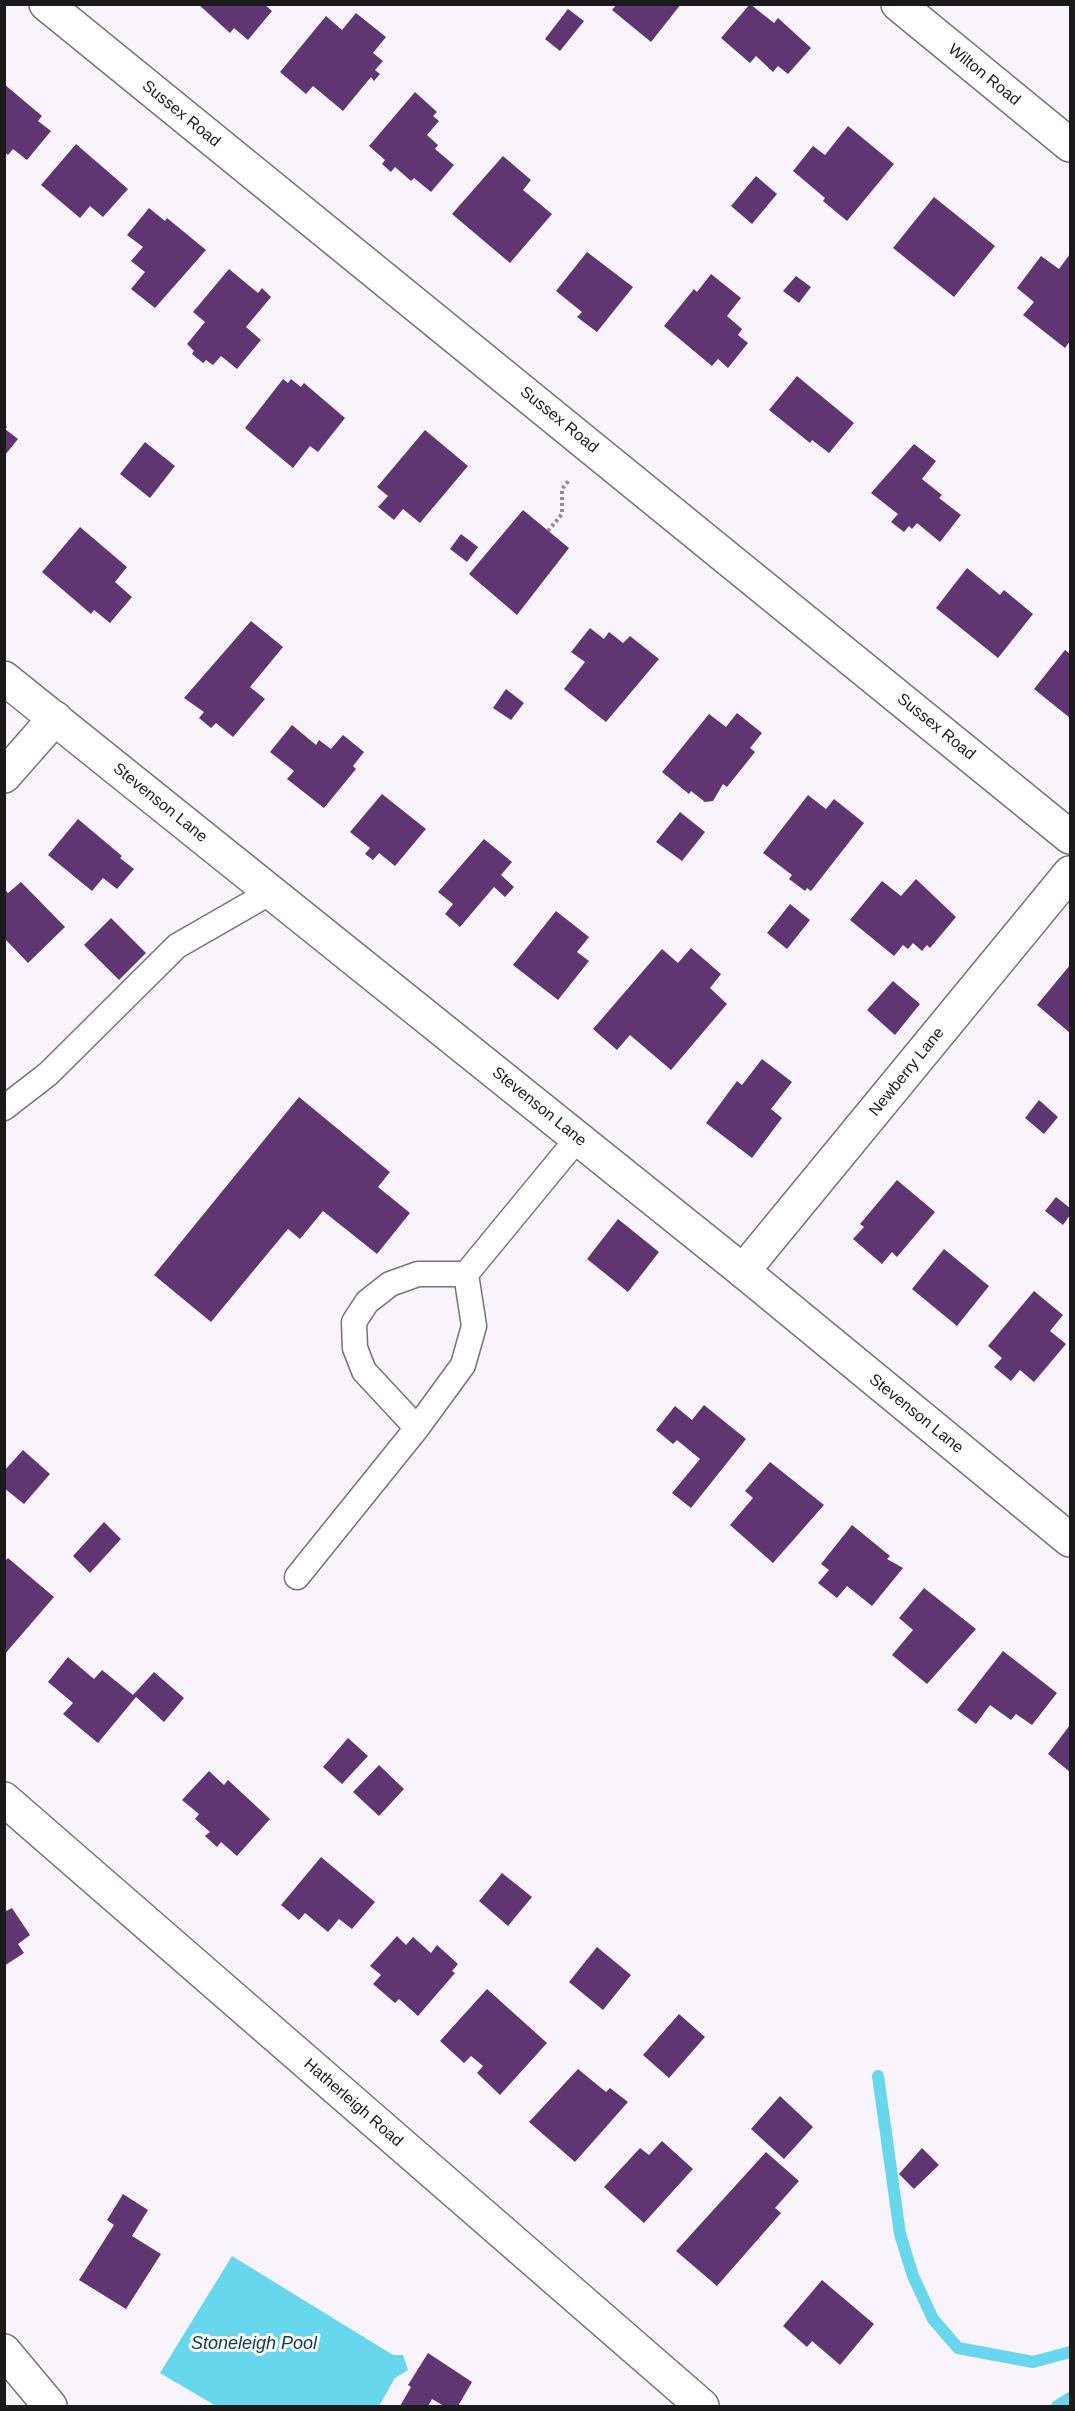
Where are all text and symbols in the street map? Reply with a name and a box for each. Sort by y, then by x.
street label: Wilton Road [944,40,1024,110]
street label: Sussex Road [138,77,224,151]
street label: Sussex Road [516,383,602,457]
street label: Sussex Road [893,690,979,764]
street label: Stevenson Lane [109,759,211,847]
street label: Newberry Lane [865,1024,949,1120]
street label: Stevenson Lane [488,1063,590,1151]
street label: Stevenson Lane [865,1370,967,1458]
street label: Hatherleigh Road [300,2055,406,2151]
water label: Stoneleigh Pool [191,2333,317,2355]

